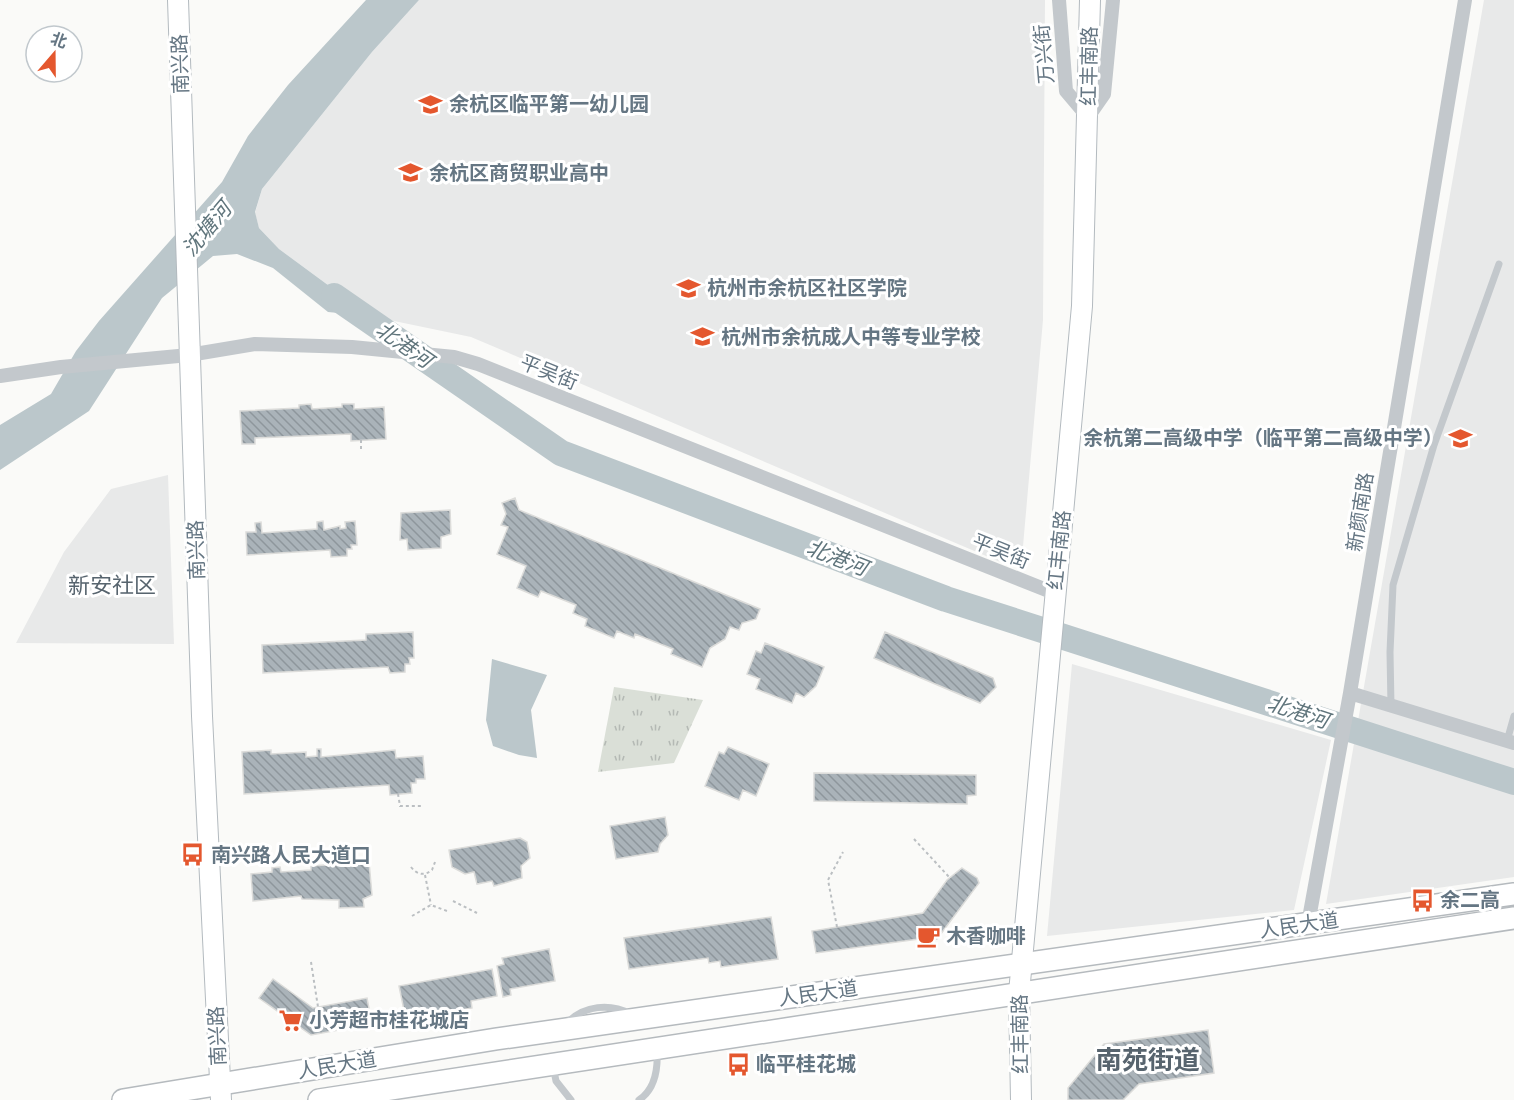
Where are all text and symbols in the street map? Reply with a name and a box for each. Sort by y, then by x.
street label: 万兴街 [1029,23,1059,85]
north arrow [24,24,84,84]
street label: 红丰南路 [1076,26,1102,106]
text: 北 [48,29,70,52]
street label: 南兴路 [167,34,193,94]
school or university icon: 余杭区临平第一幼儿园 [418,91,444,117]
place label: 余杭区临平第一幼儿园 [449,92,649,116]
school or university icon: 余杭区商贸职业高中 [398,160,424,186]
place label: 余杭区商贸职业高中 [429,161,609,185]
water label: 沈塘河 [177,193,239,261]
school or university icon: 杭州市余杭区社区学院 [676,275,702,301]
place label: 杭州市余杭区社区学院 [707,276,907,300]
water label: 北港河 [371,316,441,375]
school or university icon: 杭州市余杭成人中等专业学校 [690,324,716,350]
place label: 杭州市余杭成人中等专业学校 [721,325,981,349]
street label: 平吴街 [517,350,581,394]
school or university icon: 余杭第二高级中学（临平第二高级中学） [1448,425,1474,451]
place label: 余杭第二高级中学（临平第二高级中学） [1083,426,1443,450]
street label: 新颜南路 [1342,471,1378,553]
street label: 红丰南路 [1043,509,1075,591]
street label: 南兴路 [183,520,209,580]
street label: 平吴街 [969,529,1033,573]
water label: 北港河 [803,535,875,582]
district label: 新安社区 [68,573,156,598]
water label: 北港河 [1264,690,1336,734]
bus stop icon: 南兴路人民大道口 [180,842,206,868]
place label: 南兴路人民大道口 [211,843,371,867]
bus stop icon: 余二高 [1409,887,1435,913]
place label: 余二高 [1440,888,1500,912]
street label: 人民大道 [1258,908,1340,942]
cafe icon: 木香咖啡 [915,923,941,949]
place label: 木香咖啡 [946,924,1026,948]
street label: 人民大道 [777,976,859,1010]
street label: 红丰南路 [1007,994,1033,1074]
street label: 南兴路 [203,1005,231,1067]
supermarket icon: 小芳超市桂花城店 [278,1007,304,1033]
place label: 小芳超市桂花城店 [309,1008,469,1032]
district label: 南苑街道 [1096,1045,1200,1075]
street label: 人民大道 [296,1047,378,1083]
bus stop icon: 临平桂花城 [725,1051,751,1077]
place label: 临平桂花城 [756,1052,856,1076]

